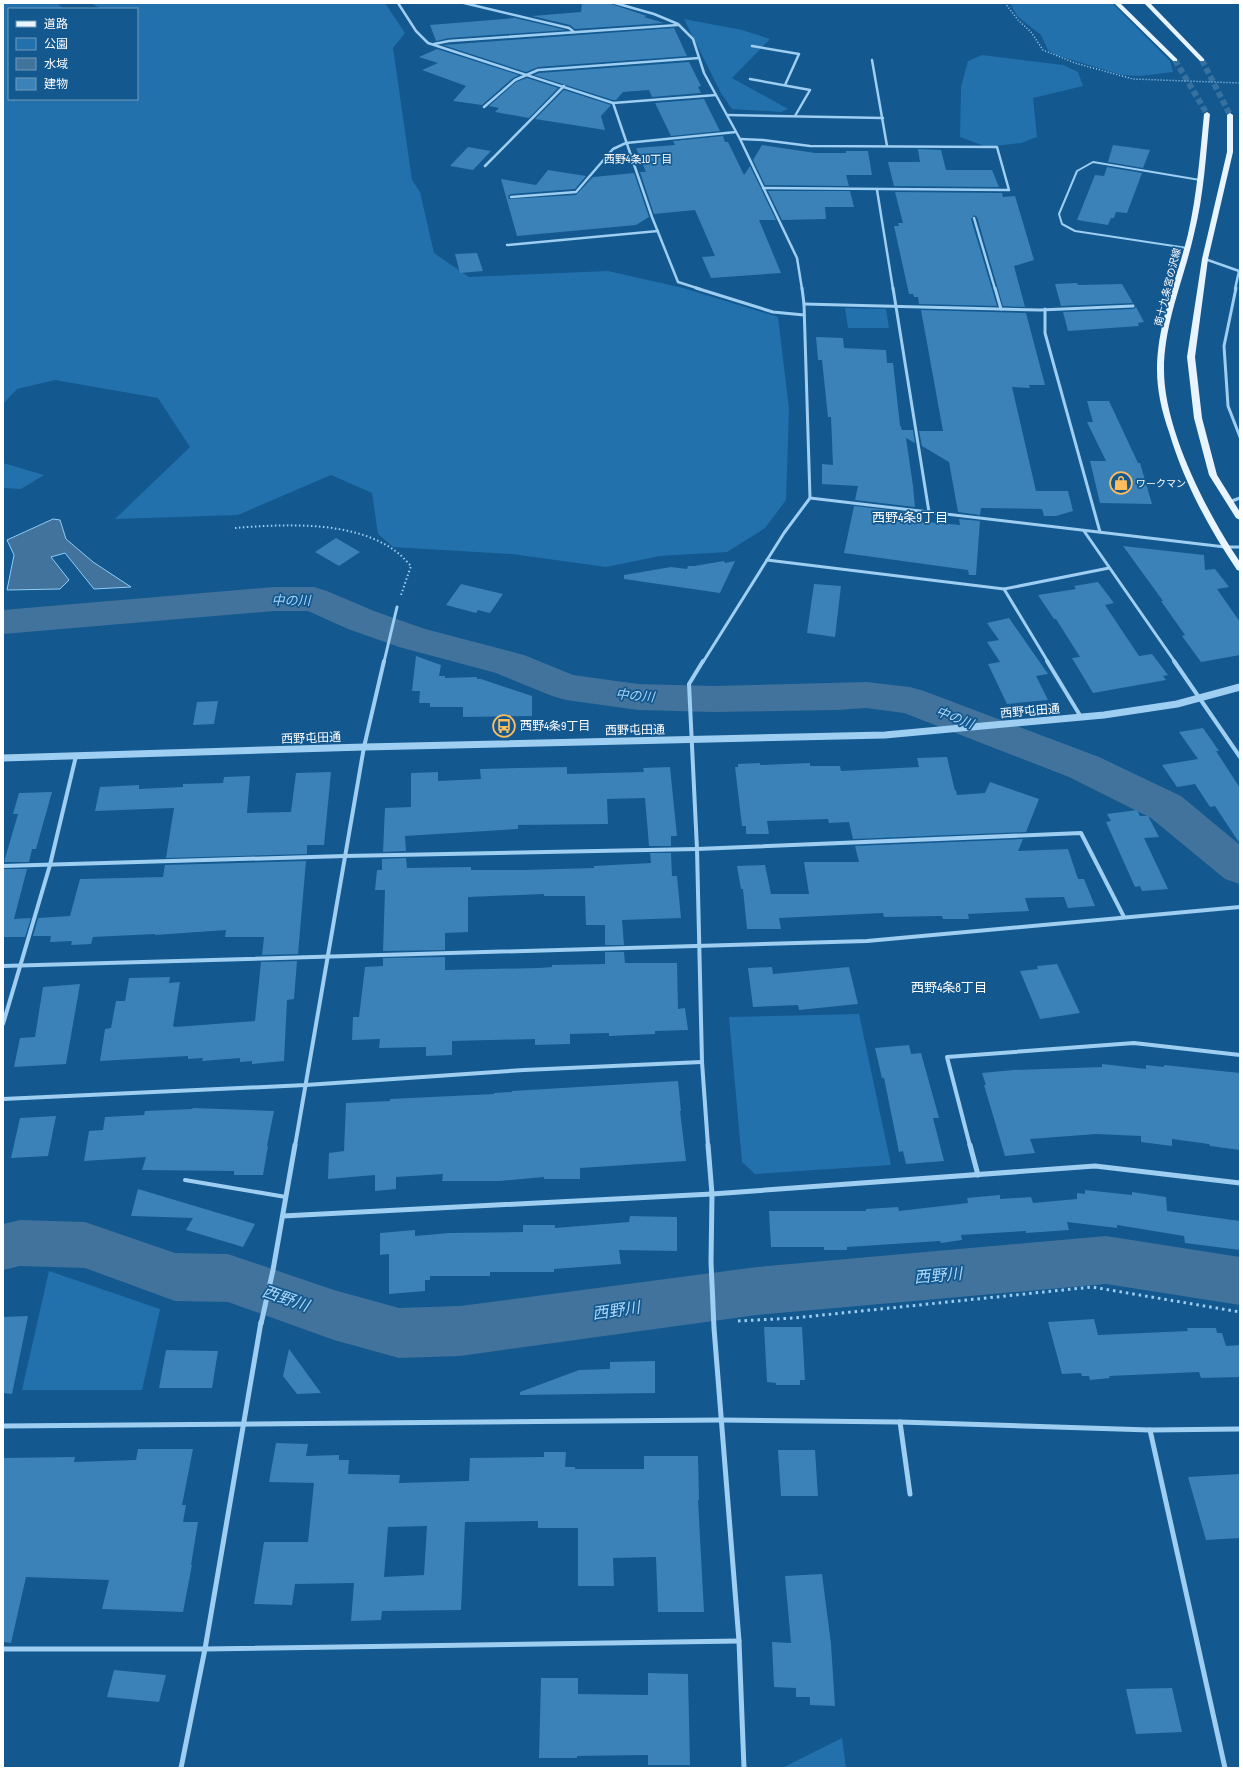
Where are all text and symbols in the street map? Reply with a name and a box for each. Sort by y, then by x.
legend [8,8,138,100]
text: 道路 [44,17,68,32]
text: 公園 [44,37,68,52]
text: 水域 [44,57,68,72]
text: 建物 [44,77,68,92]
district label: 西野4条10丁目 [604,153,672,166]
street label: 南十九条宮の沢線 [1152,247,1183,328]
shop icon: ワークマン [1108,470,1134,496]
place label: ワークマン [1136,478,1186,490]
district label: 西野4条9丁目 [872,510,948,526]
water label: 中の川 [271,593,312,609]
water label: 中の川 [615,686,657,706]
street label: 西野屯田通 [999,701,1061,722]
water label: 中の川 [934,703,978,733]
bus stop icon: 西野4条9丁目 [491,713,517,739]
place label: 西野4条9丁目 [520,719,590,734]
street label: 西野屯田通 [605,722,665,739]
street label: 西野屯田通 [281,730,341,747]
district label: 西野4条8丁目 [911,980,987,996]
water label: 西野川 [913,1265,965,1288]
water label: 西野川 [260,1283,313,1317]
water label: 西野川 [591,1298,643,1324]

